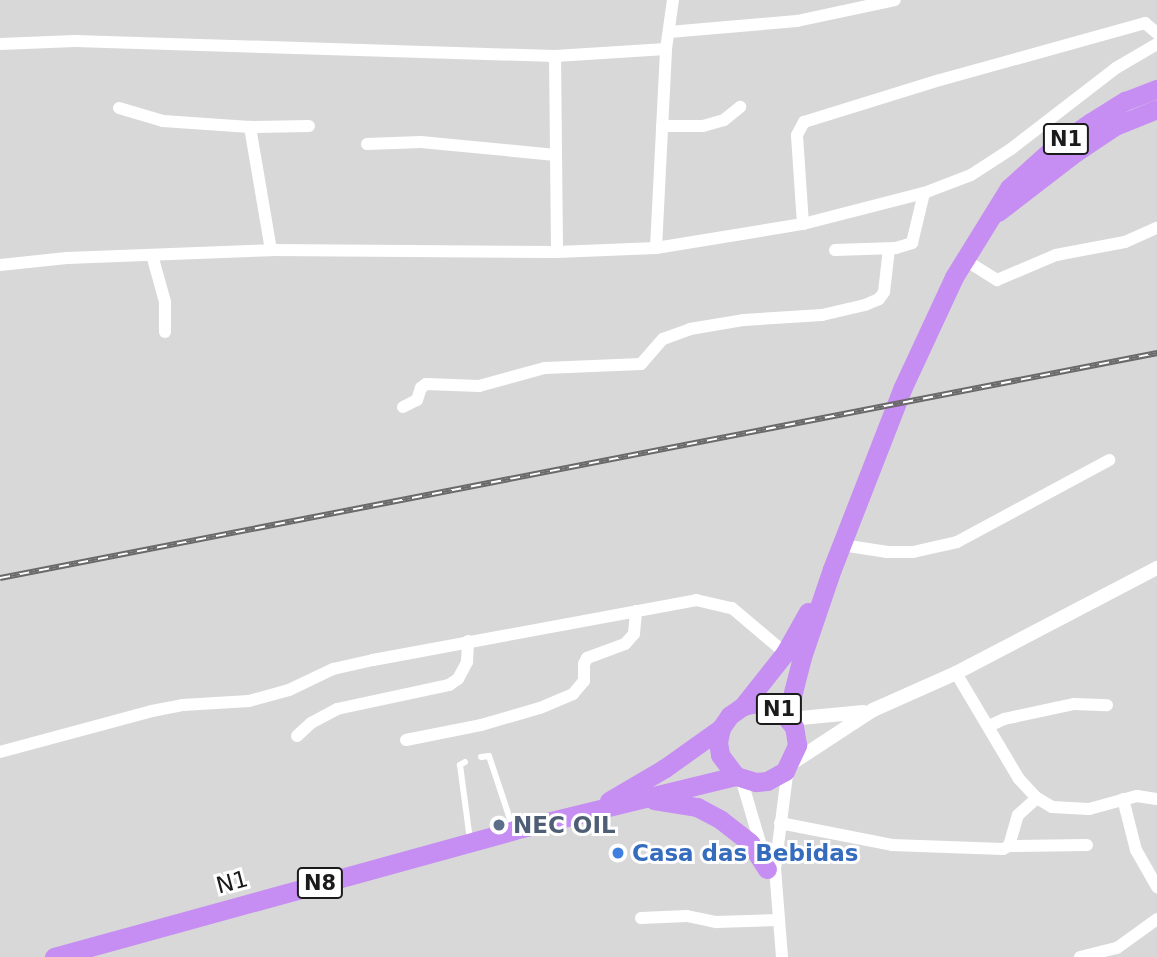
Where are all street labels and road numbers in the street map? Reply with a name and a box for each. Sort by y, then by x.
road number: N1 [1042,122,1090,156]
road number: N1 [754,692,804,726]
street label: N1 [213,865,251,899]
road number: N8 [296,866,344,900]

